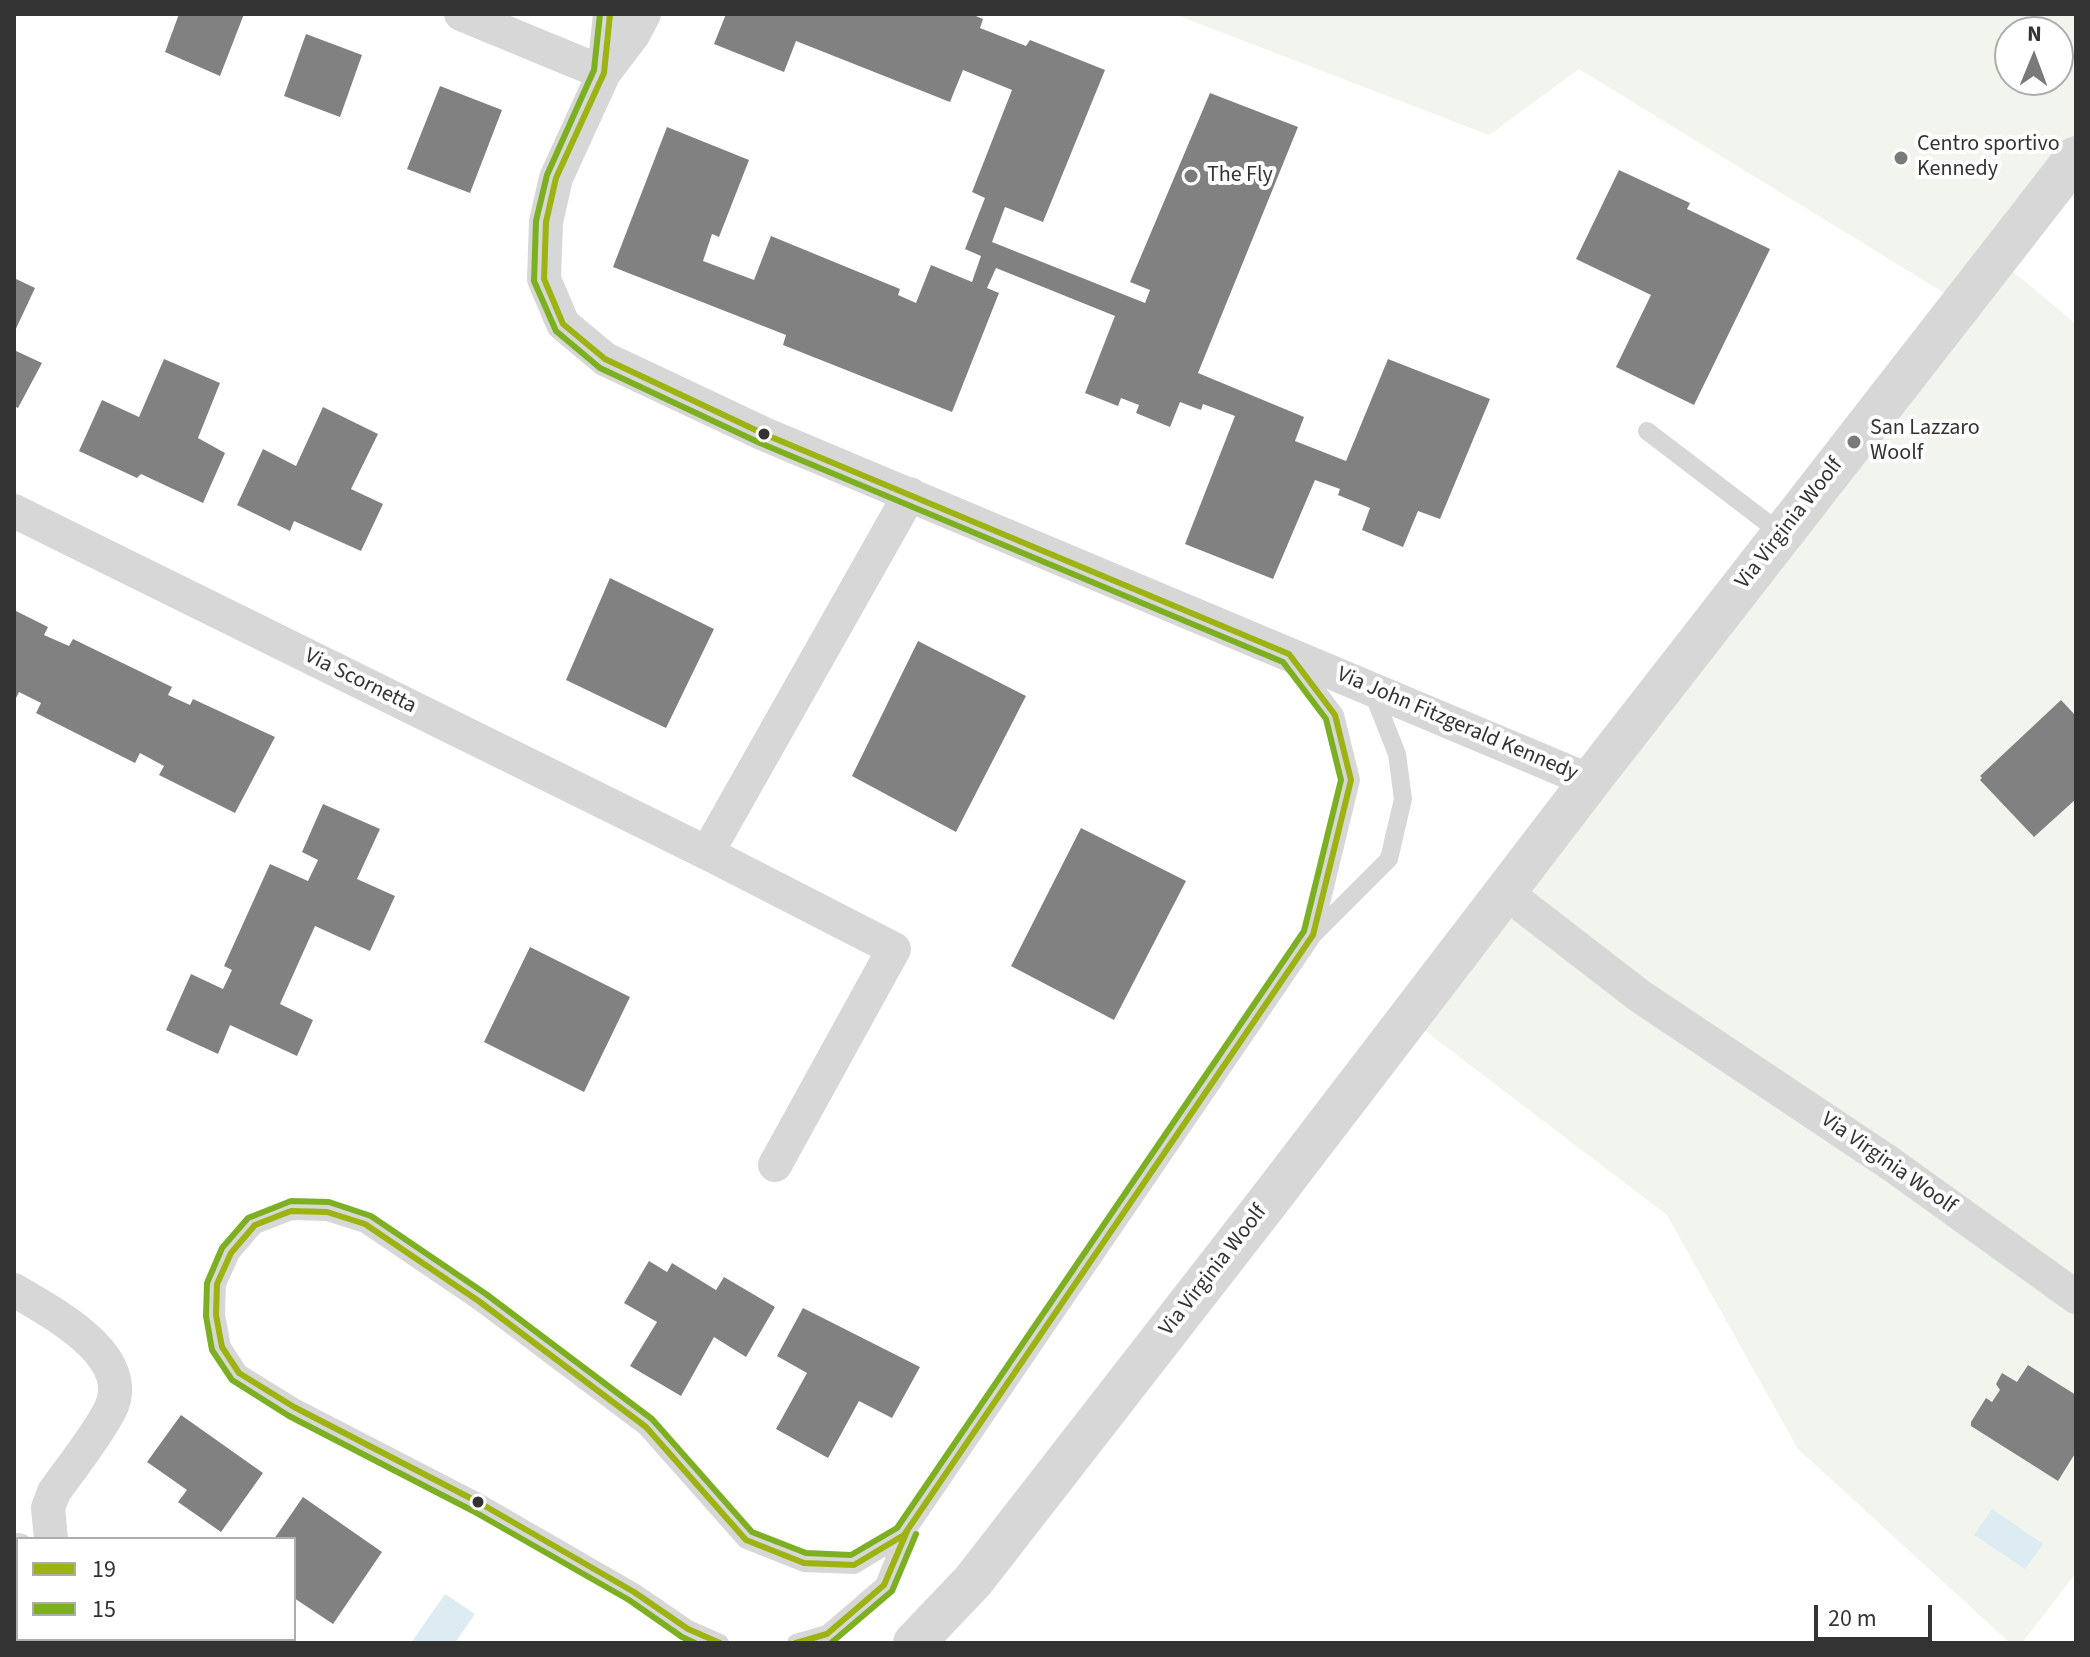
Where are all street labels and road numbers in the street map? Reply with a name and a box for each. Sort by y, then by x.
street label: Via Virginia Woolf [1731,453,1849,595]
street label: Via Scornetta [300,644,420,720]
street label: Via John Fitzgerald Kennedy [1333,662,1581,788]
street label: Via Virginia Woolf [1815,1108,1961,1220]
street label: Via Virginia Woolf [1155,1200,1273,1342]

